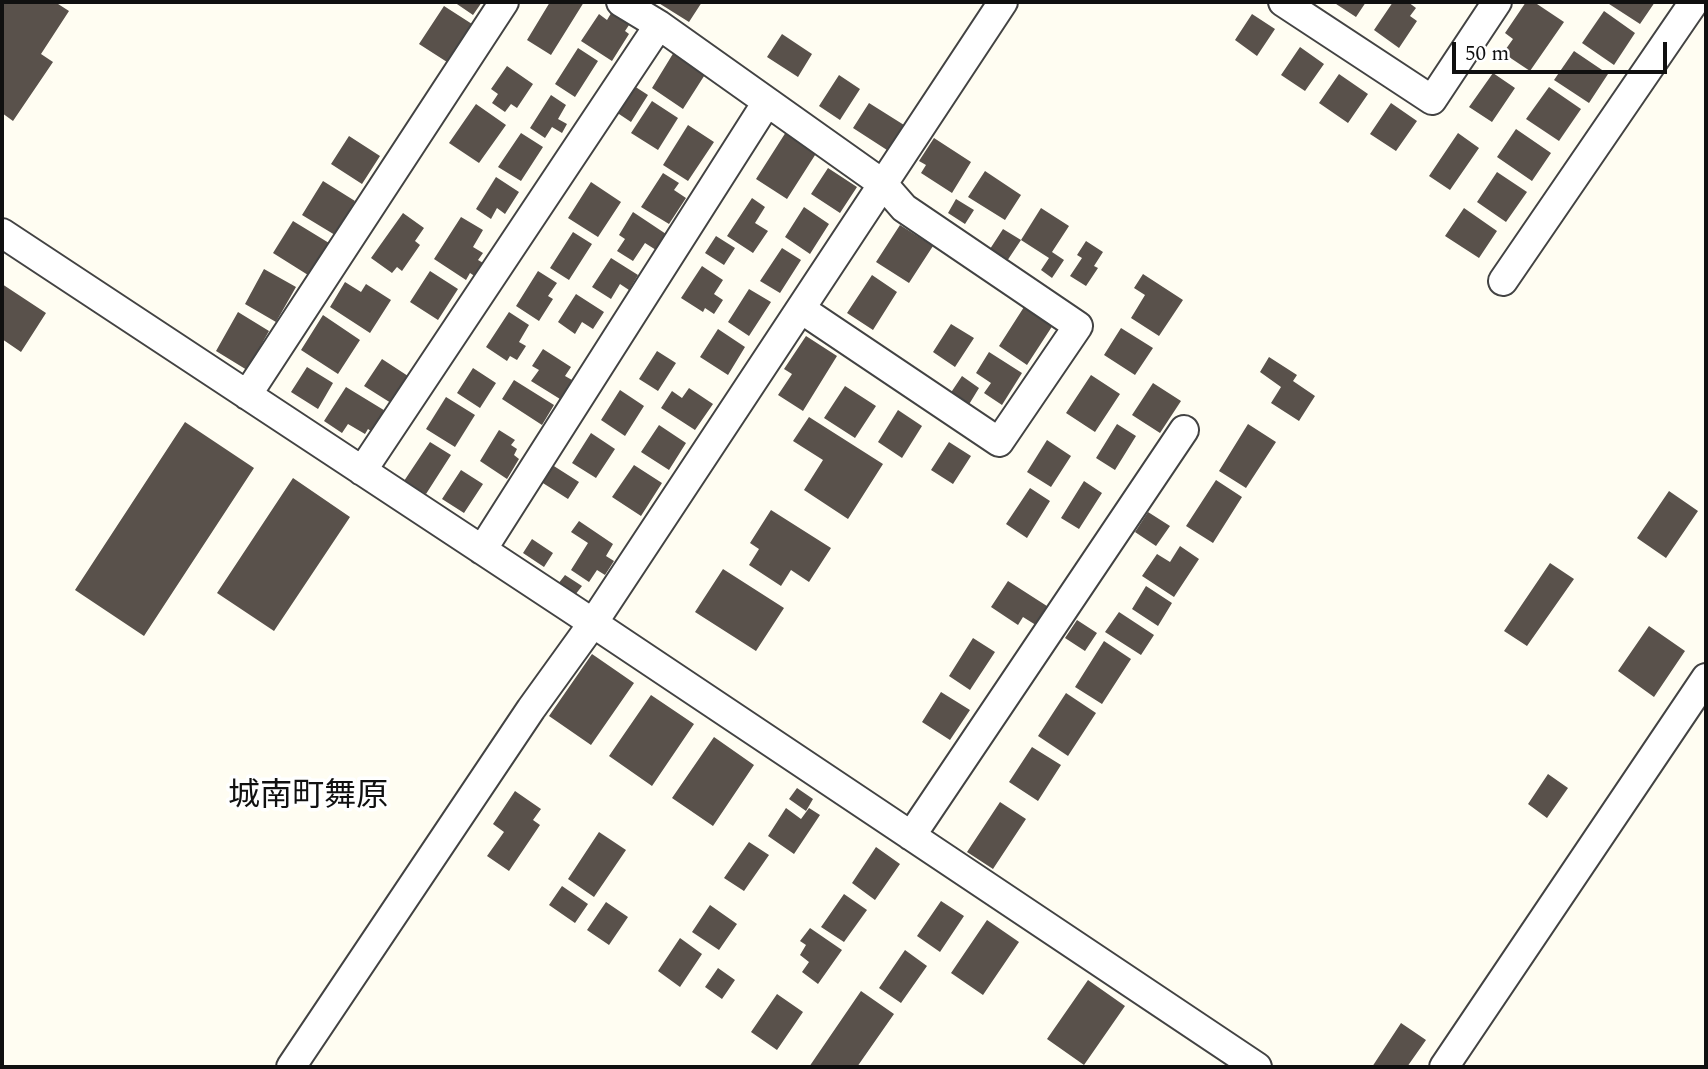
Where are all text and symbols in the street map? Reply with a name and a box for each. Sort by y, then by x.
scale bar [1456,28,1671,72]
text: 50 m [1465,38,1509,70]
district label: 城南町舞原 [228,780,388,818]

